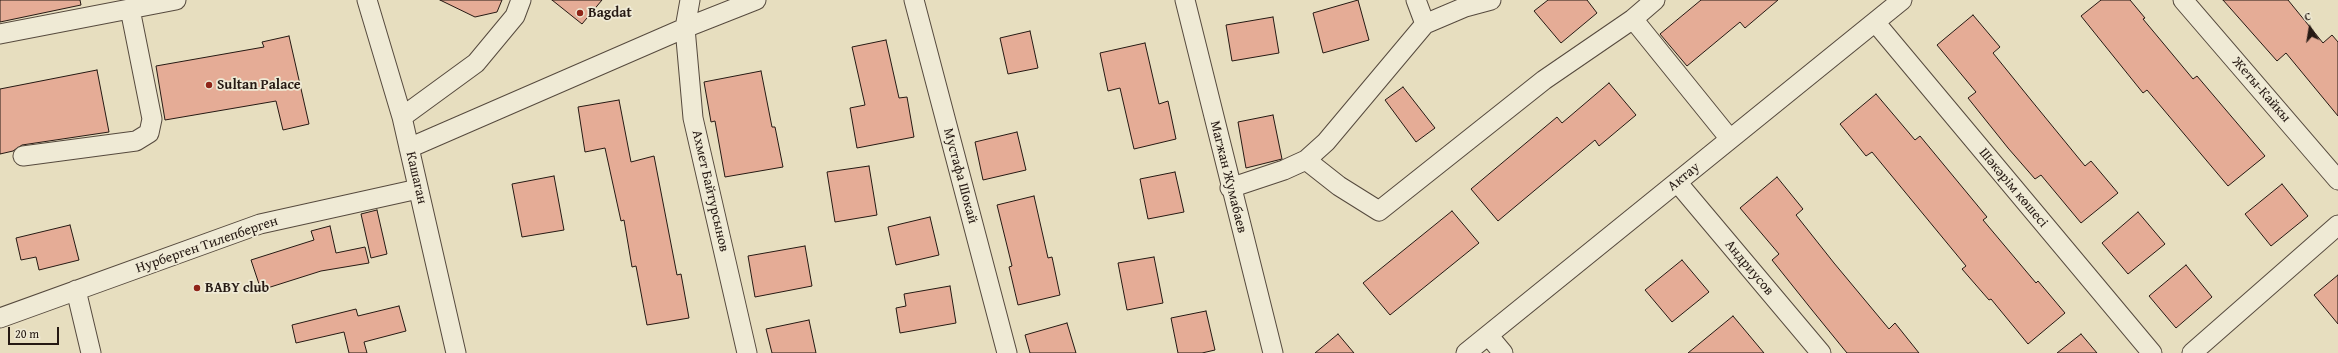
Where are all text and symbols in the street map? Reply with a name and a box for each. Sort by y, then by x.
place label: Bagdat [588,5,632,21]
marker: Bagdat [575,8,585,18]
north arrow [2290,8,2330,48]
text: С [2303,8,2312,25]
street label: Жеты-Кайкы [2228,54,2294,126]
place label: Sultan Palace [217,77,301,93]
marker: Sultan Palace [204,80,214,90]
street label: Магжан Жумабаев [1206,119,1250,235]
street label: Мустафа Шокай [939,126,981,226]
street label: Ахмет Байтурсынов [688,128,732,254]
street label: Шәкәрім көшесі [1975,145,2051,231]
street label: Кашаган [402,150,430,206]
street label: Актау [1665,159,1703,195]
street label: Нурберген Тилепберген [134,213,280,277]
street label: Андриусов [1721,237,1777,299]
place label: BABY club [205,280,269,296]
marker: BABY club [192,283,202,293]
scale bar [10,319,61,345]
text: 20 m [15,325,39,342]

